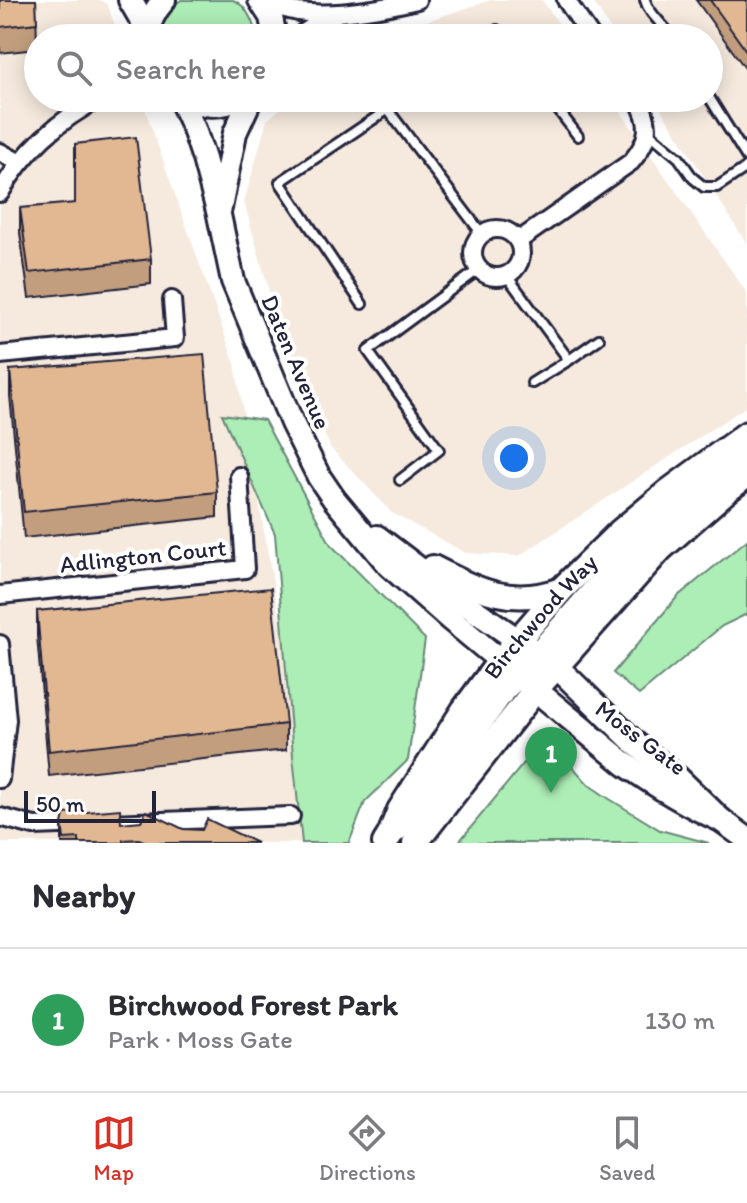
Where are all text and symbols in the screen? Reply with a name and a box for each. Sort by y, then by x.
search box [24,24,723,112]
icon: search [52,46,96,90]
text: Search here [116,50,266,87]
street label: Daten Avenue [255,290,338,433]
your location [494,438,534,478]
street label: Adlington Court [58,532,228,579]
street label: Birchwood Way [477,547,604,684]
street label: Moss Gate [590,694,693,781]
pin: 1 [525,727,577,793]
scale bar [24,787,156,823]
text: 50 m [36,791,85,818]
text: Nearby [32,875,135,916]
text: Birchwood Forest Park [108,986,398,1023]
text: 1 [52,1004,64,1036]
text: 130 m [645,1004,715,1036]
text: Park · Moss Gate [108,1023,293,1055]
tab: Map [92,1111,136,1186]
tab: Directions [319,1111,416,1186]
tab: Saved [599,1111,655,1186]

